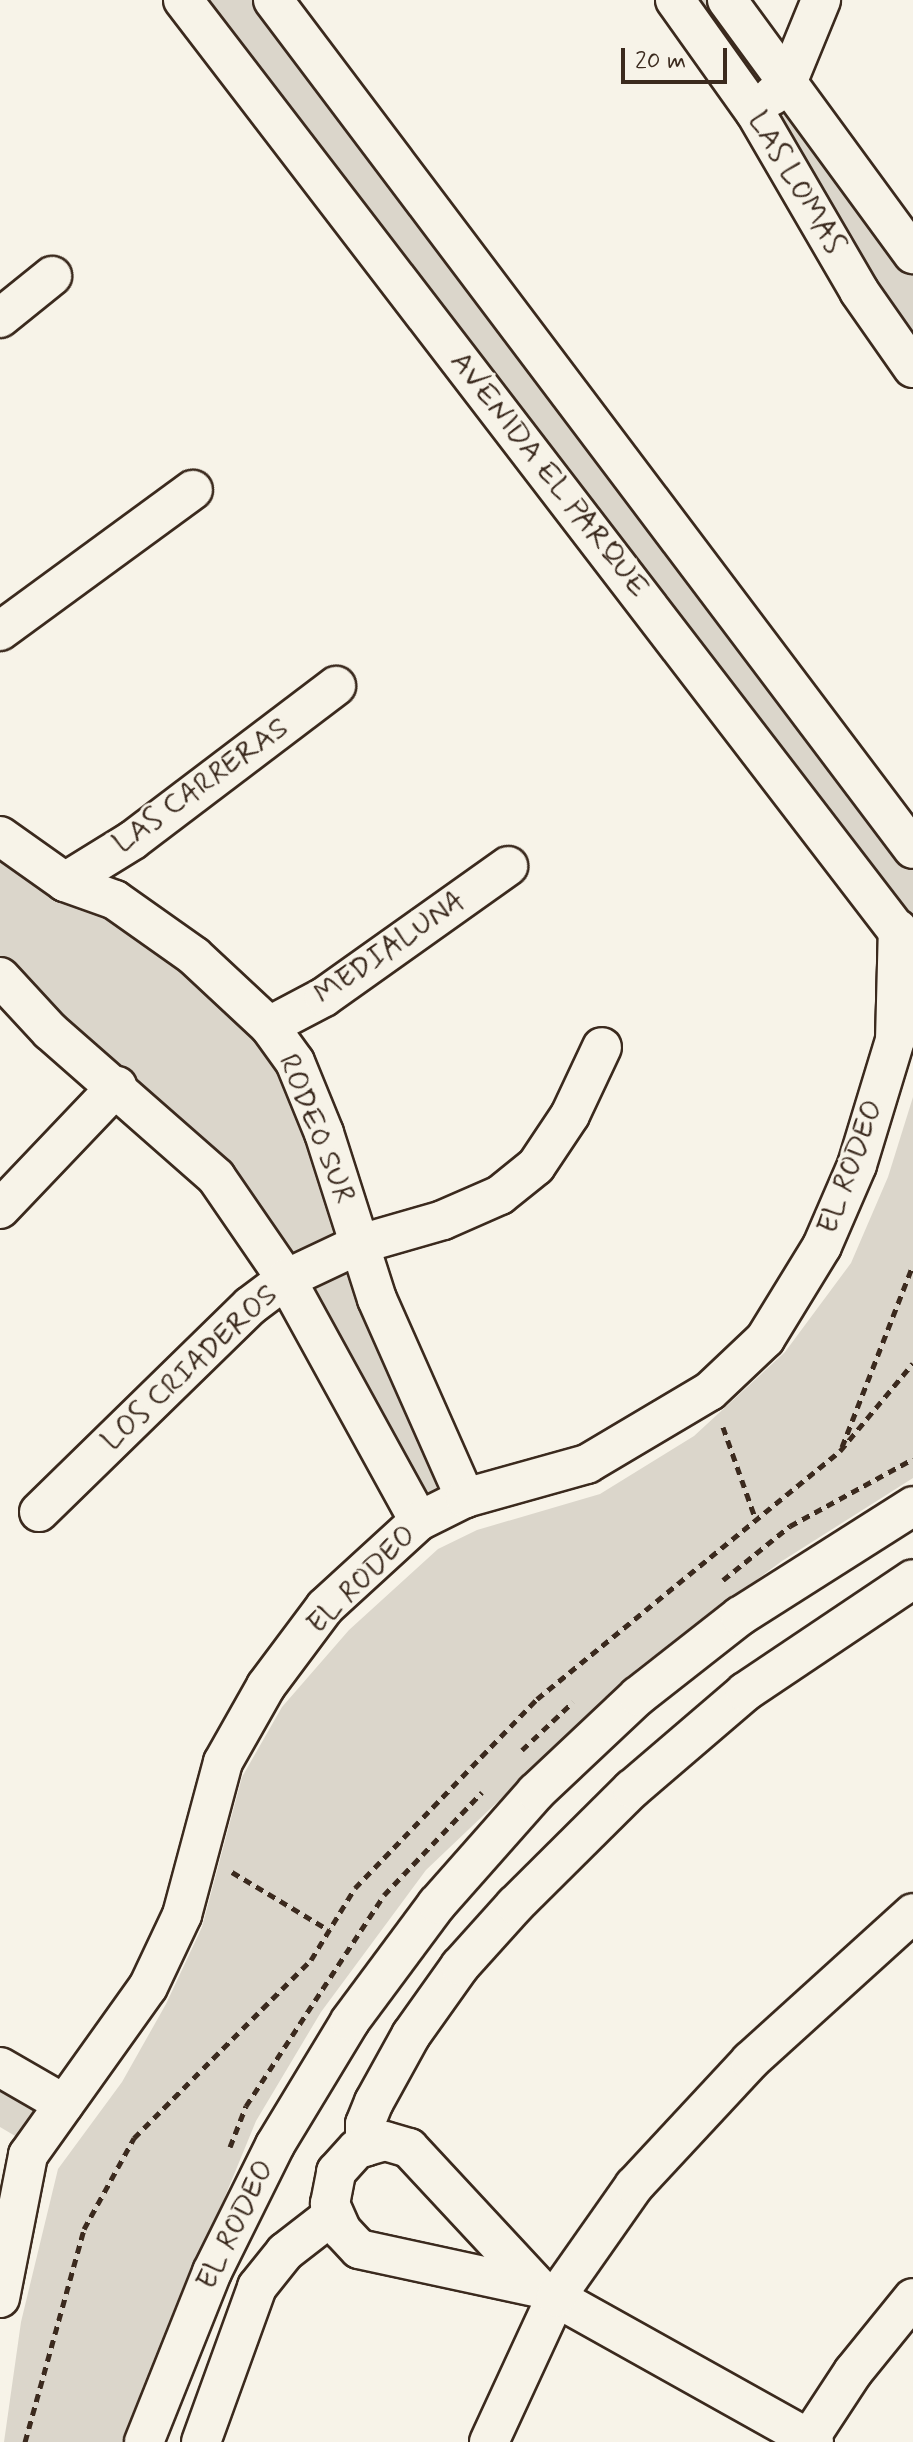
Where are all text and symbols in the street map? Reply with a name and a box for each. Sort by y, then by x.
scale bar [625,32,731,82]
text: 20 m [635,46,686,77]
street label: LAS LOMAS [738,103,854,263]
street label: AVENIDA EL PARQUE [445,348,653,602]
street label: LAS CARRERAS [104,709,298,863]
street label: MEDIALUNA [308,883,472,1013]
street label: RODEO SUR [270,1049,362,1209]
street label: EL RODEO [810,1095,892,1239]
street label: LOS CRIADEROS [95,1277,285,1459]
street label: EL RODEO [299,1517,425,1643]
street label: EL RODEO [189,2154,283,2296]

